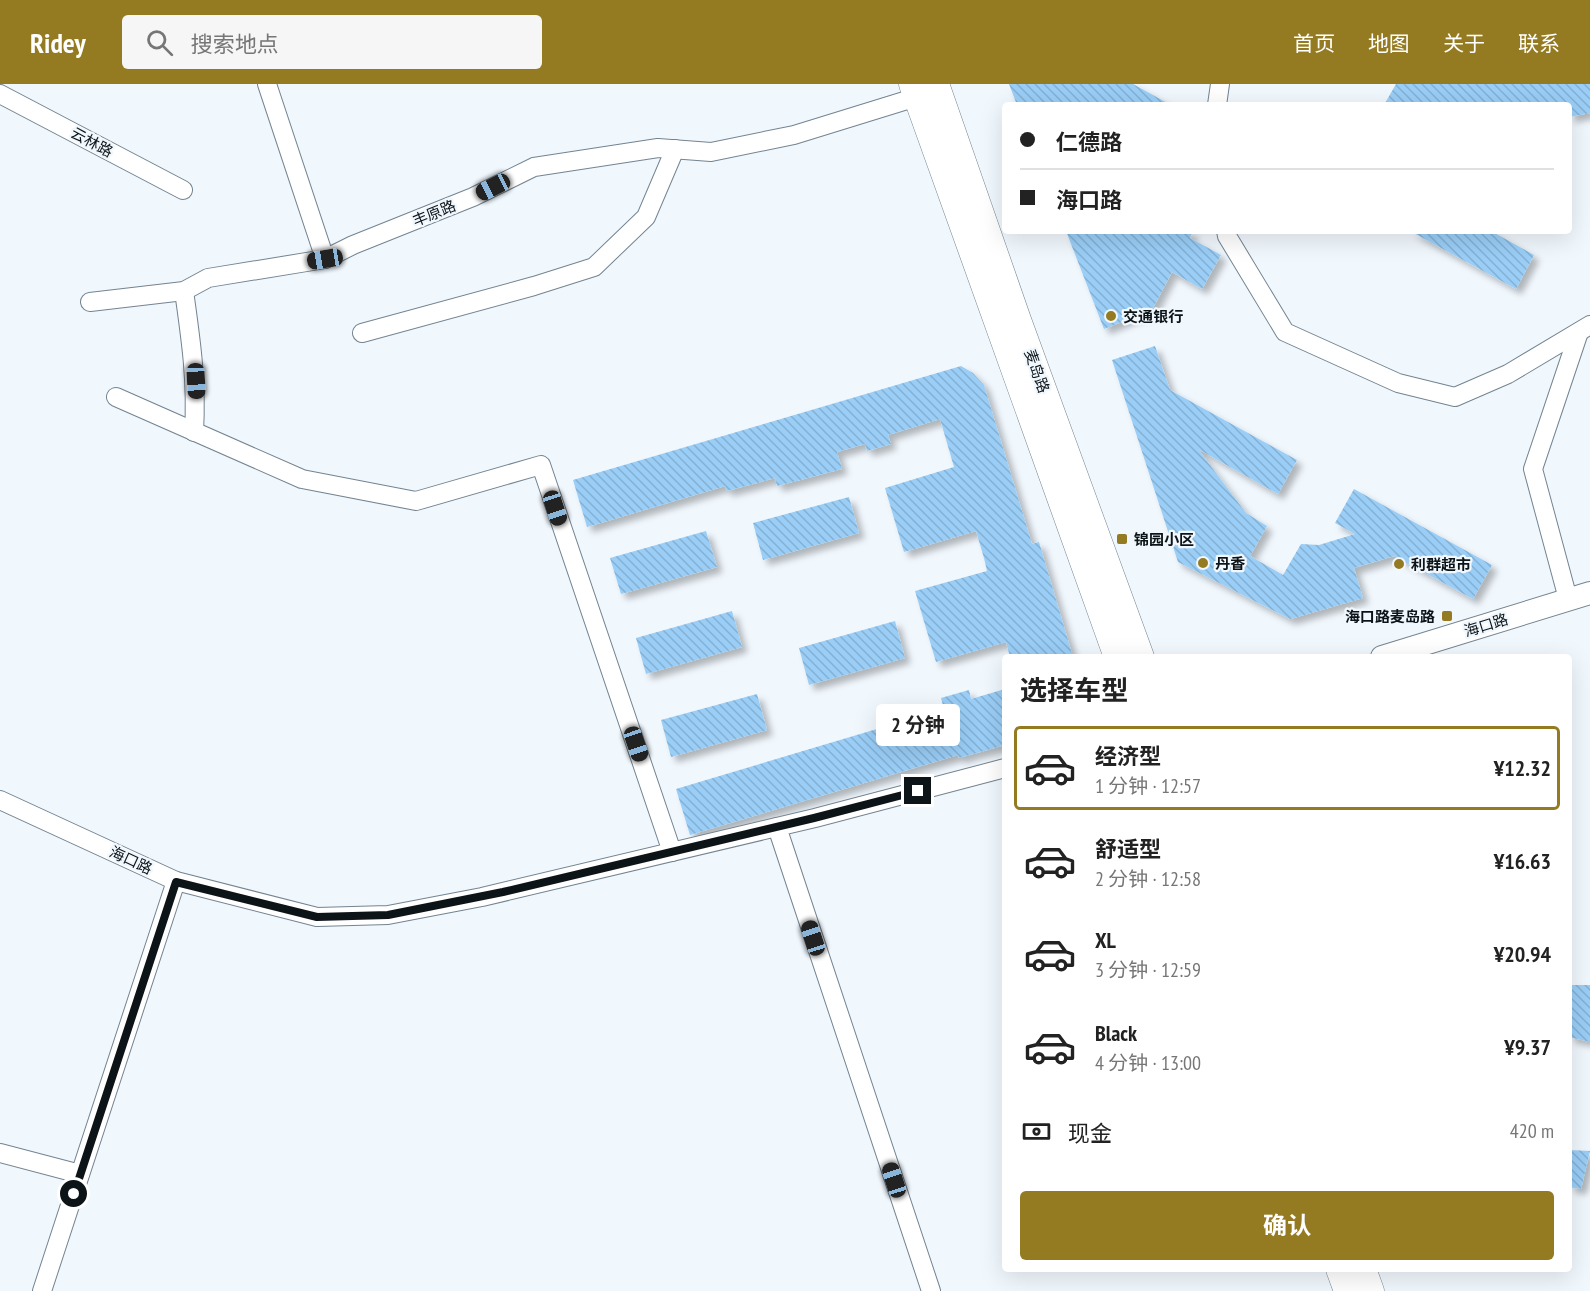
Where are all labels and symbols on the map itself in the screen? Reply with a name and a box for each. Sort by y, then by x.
street label: 云林路 [68,123,116,161]
car [473,171,513,203]
street label: 丰原路 [410,196,458,230]
car [306,247,344,271]
place label: 交通银行 [1123,307,1183,326]
marker: 交通银行 [1104,309,1118,323]
street label: 麦岛路 [1020,347,1054,395]
car [186,363,206,399]
car [541,488,569,528]
place label: 锦园小区 [1134,530,1194,549]
marker: 锦园小区 [1115,532,1129,546]
place label: 丹香 [1215,554,1245,573]
place label: 利群超市 [1411,555,1471,574]
marker: 丹香 [1196,556,1210,570]
marker: 利群超市 [1392,557,1406,571]
place label: 海口路麦岛路 [1345,607,1435,626]
marker: 海口路麦岛路 [1440,609,1454,623]
street label: 海口路 [1462,609,1510,641]
callout: 2 分钟 [876,704,960,746]
car [622,724,650,764]
route end [904,777,931,804]
street label: 海口路 [107,842,155,878]
car [799,918,827,958]
car [880,1160,908,1200]
route start [60,1180,87,1207]

